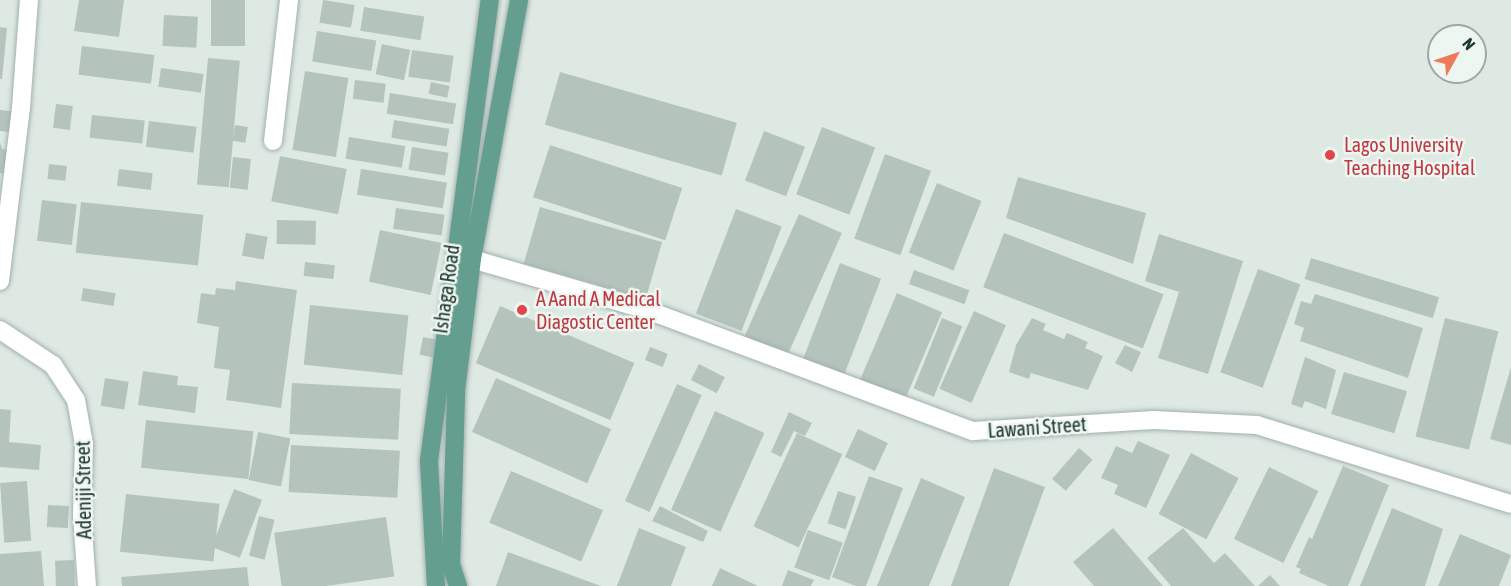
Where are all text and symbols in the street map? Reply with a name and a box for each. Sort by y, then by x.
north arrow [1427,24,1487,84]
text: N [1459,34,1479,53]
place label: Lagos University Teaching Hospital [1344,132,1475,179]
marker: Lagos University Teaching Hospital [1321,146,1339,164]
street label: Ishaga Road [428,243,464,335]
place label: A Aand A Medical Diagostic Center [536,286,661,333]
marker: A Aand A Medical Diagostic Center [513,301,531,319]
street label: Lawani Street [987,412,1087,442]
street label: Adeniji Street [70,441,96,539]

